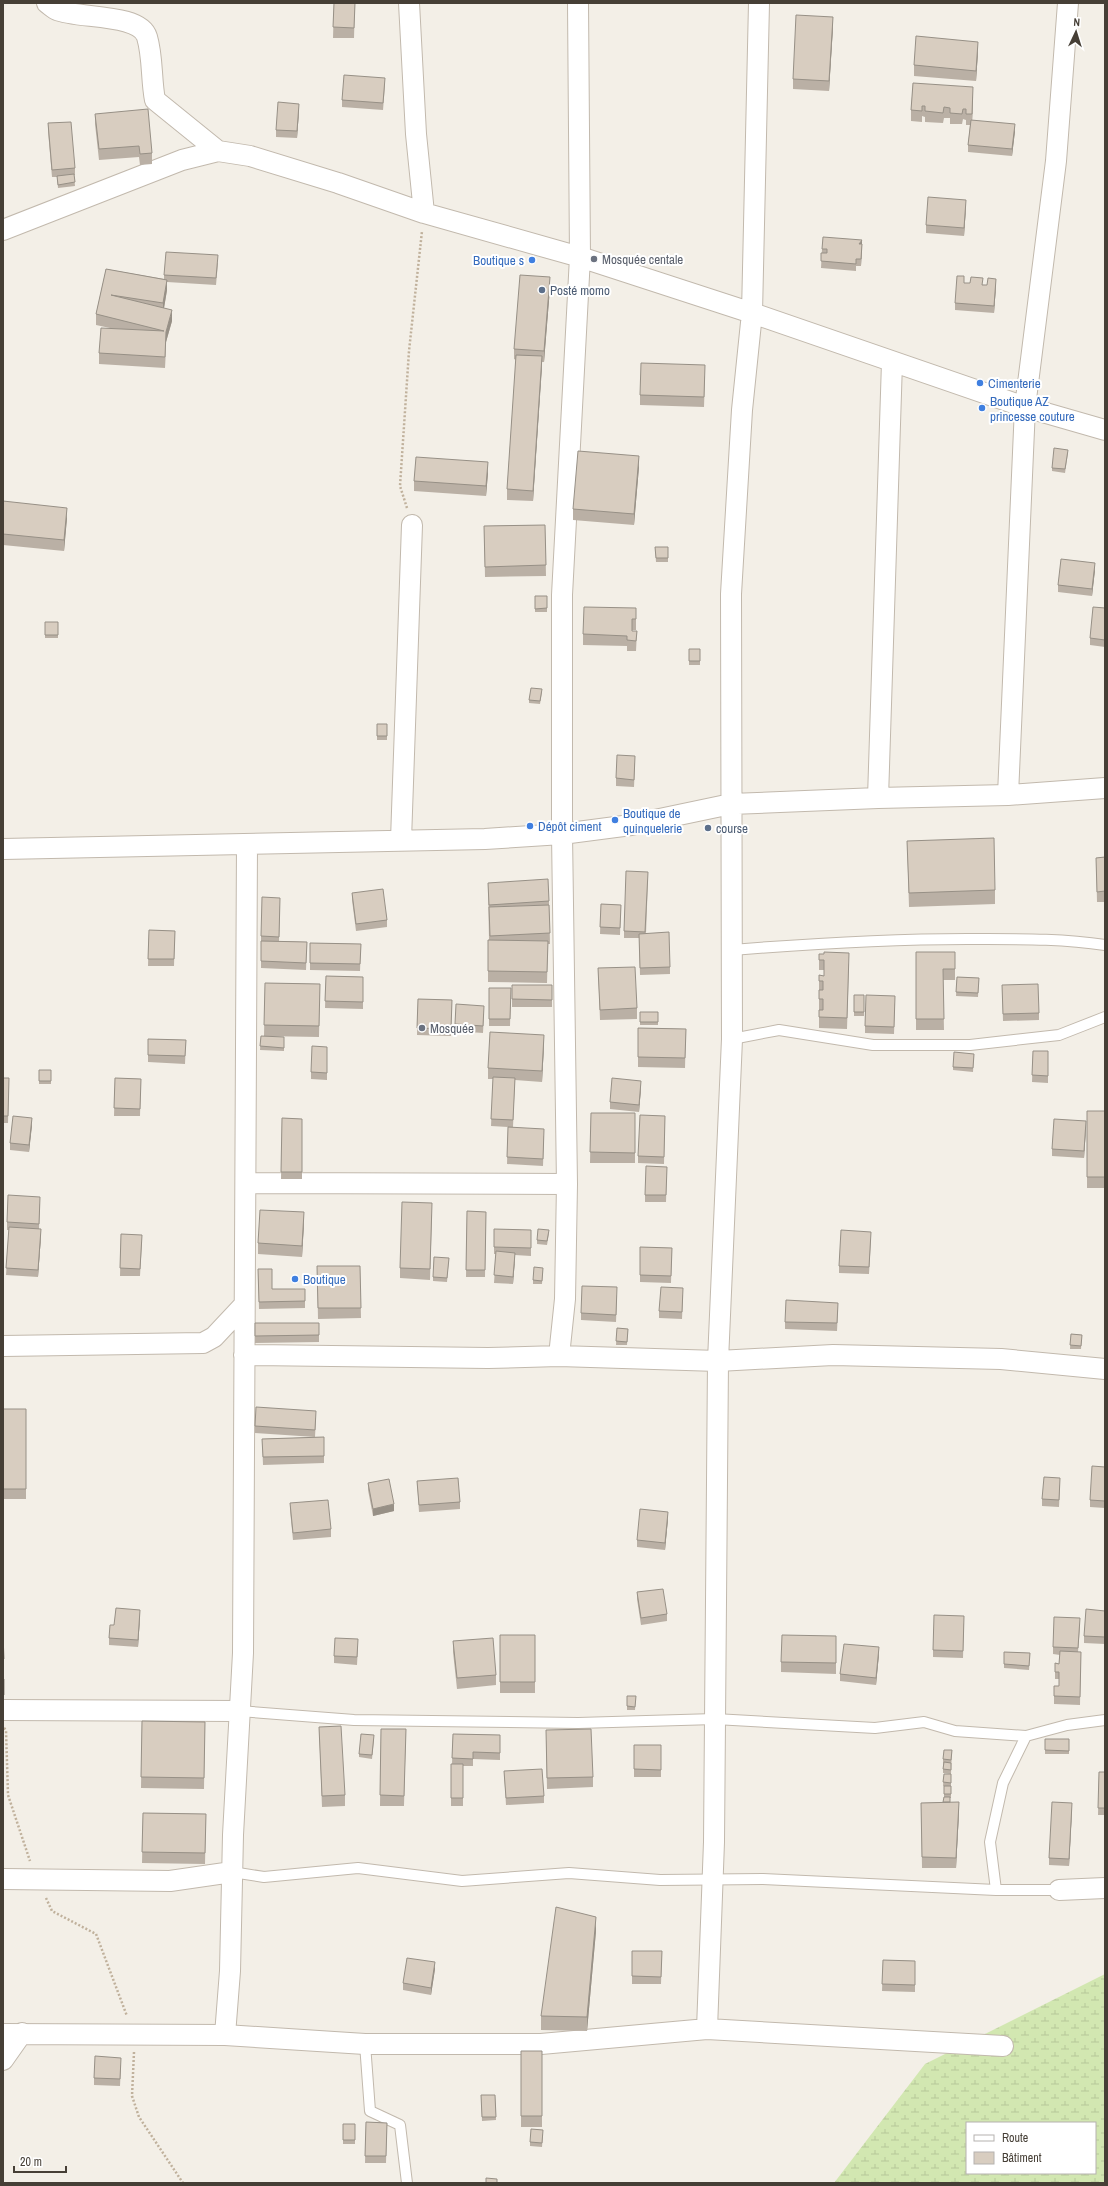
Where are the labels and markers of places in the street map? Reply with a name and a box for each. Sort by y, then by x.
place label: Mosquée centale [602,251,683,268]
place label: Boutique s [473,252,524,269]
marker: Mosquée centale [589,254,599,264]
marker: Boutique s [527,255,537,265]
place label: Posté momo [550,282,610,299]
marker: Posté momo [537,285,547,295]
place label: Cimenterie [988,375,1041,392]
marker: Cimenterie [975,378,985,388]
place label: Boutique AZ princesse couture [990,393,1075,425]
marker: Boutique AZ princesse couture [977,403,987,413]
place label: Boutique de quinquelerie [623,805,682,837]
marker: Boutique de quinquelerie [610,815,620,825]
place label: Dépôt ciment [538,818,601,835]
place label: course [716,820,748,837]
marker: Dépôt ciment [525,821,535,831]
marker: course [703,823,713,833]
place label: Mosquée [430,1020,474,1037]
marker: Mosquée [417,1023,427,1033]
place label: Boutique [303,1271,346,1288]
marker: Boutique [290,1274,300,1284]

